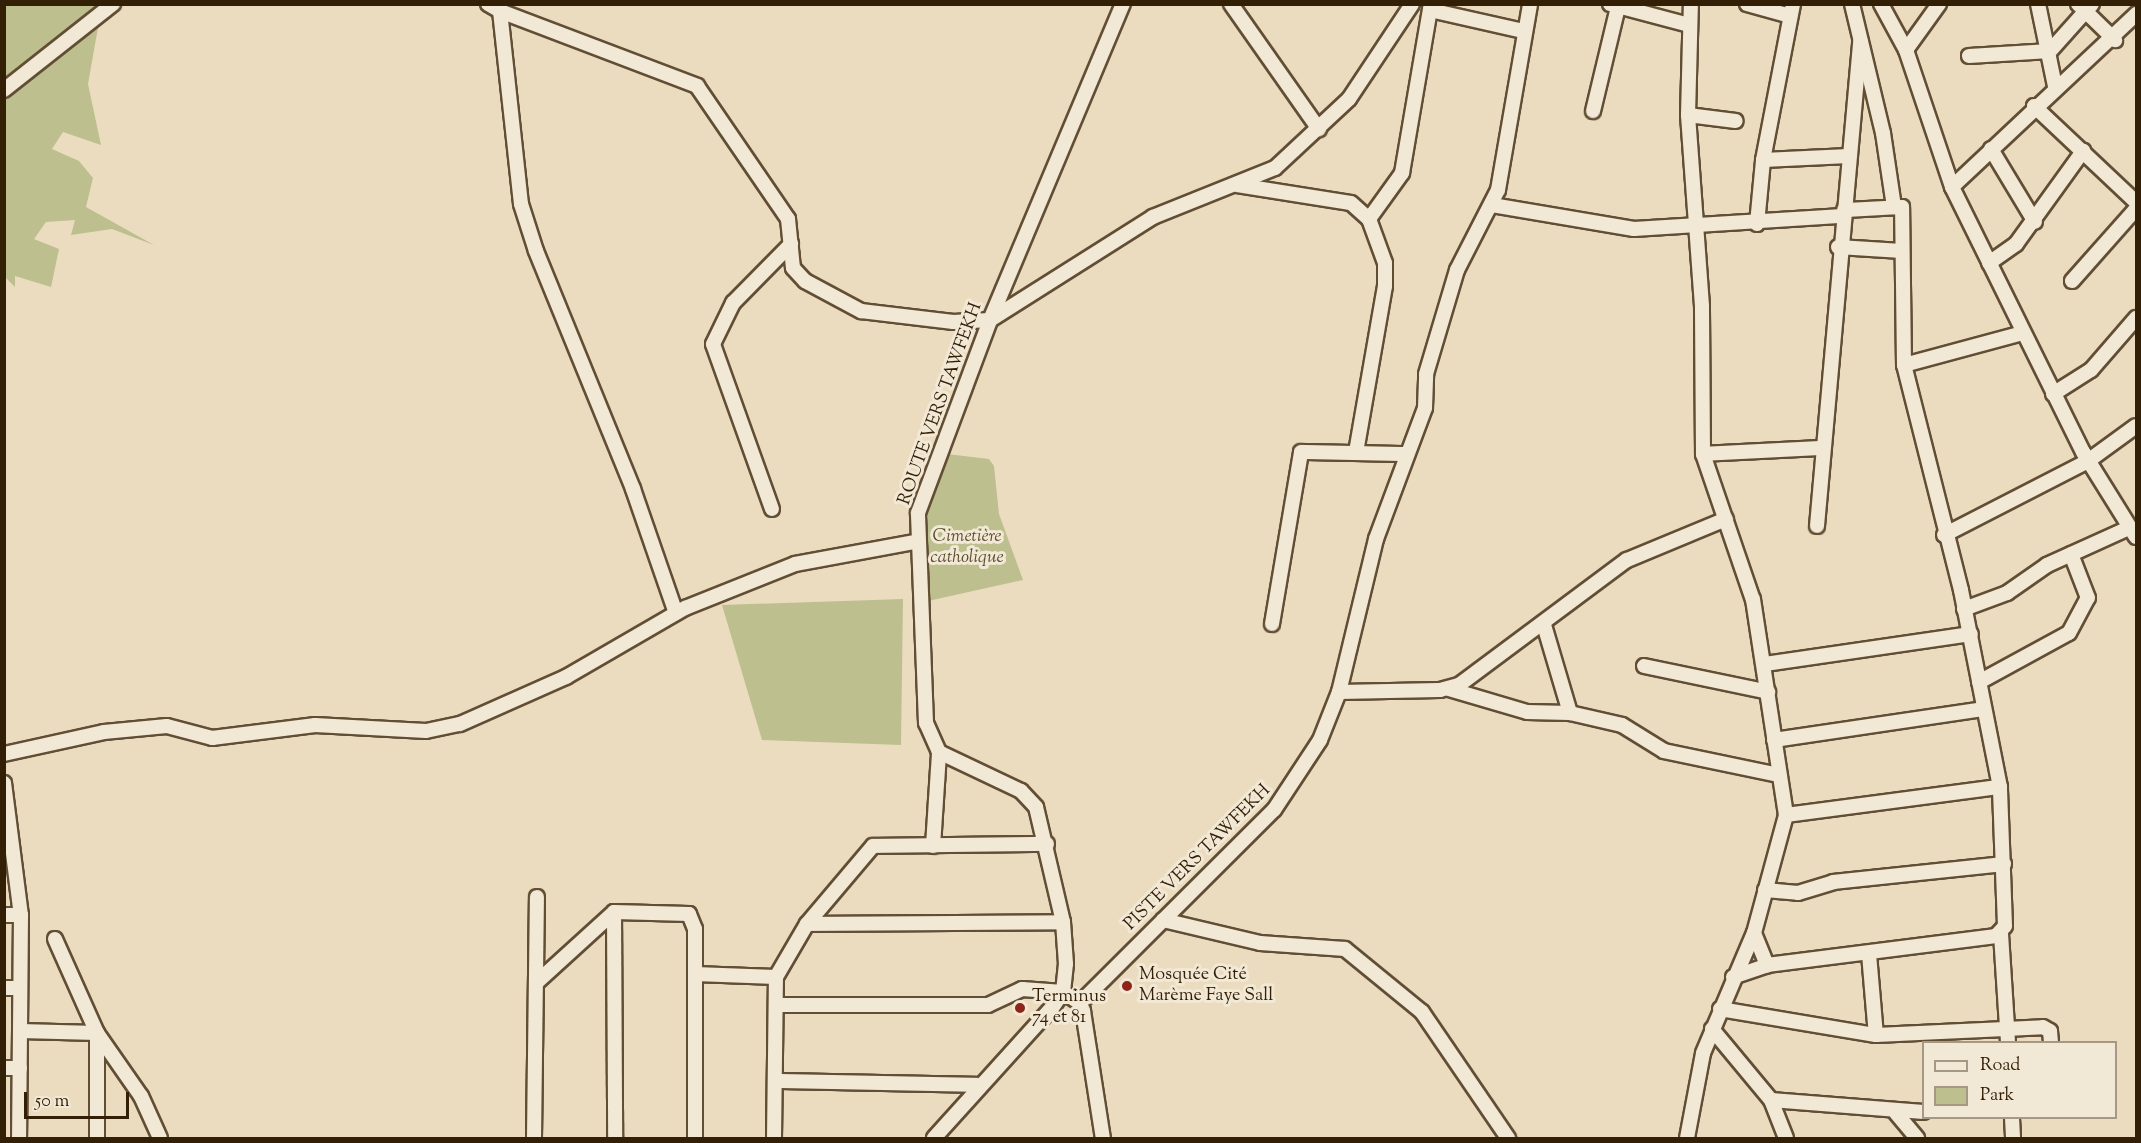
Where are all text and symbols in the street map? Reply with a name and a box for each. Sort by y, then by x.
street label: ROUTE VERS TAWFEKH [894,300,988,508]
park label: Cimetière catholique [930,527,1004,570]
street label: PISTE VERS TAWFEKH [1120,780,1276,936]
place label: Mosquée Cité Marème Faye Sall [1139,965,1273,1008]
marker: Mosquée Cité Marème Faye Sall [1120,979,1134,993]
place label: Terminus 74 et 81 [1032,987,1106,1030]
marker: Terminus 74 et 81 [1013,1001,1027,1015]
legend [1922,1041,2117,1119]
text: Road [1980,1053,2020,1079]
scale bar [27,1080,132,1118]
text: Park [1980,1083,2014,1109]
text: 50 m [35,1089,69,1115]

